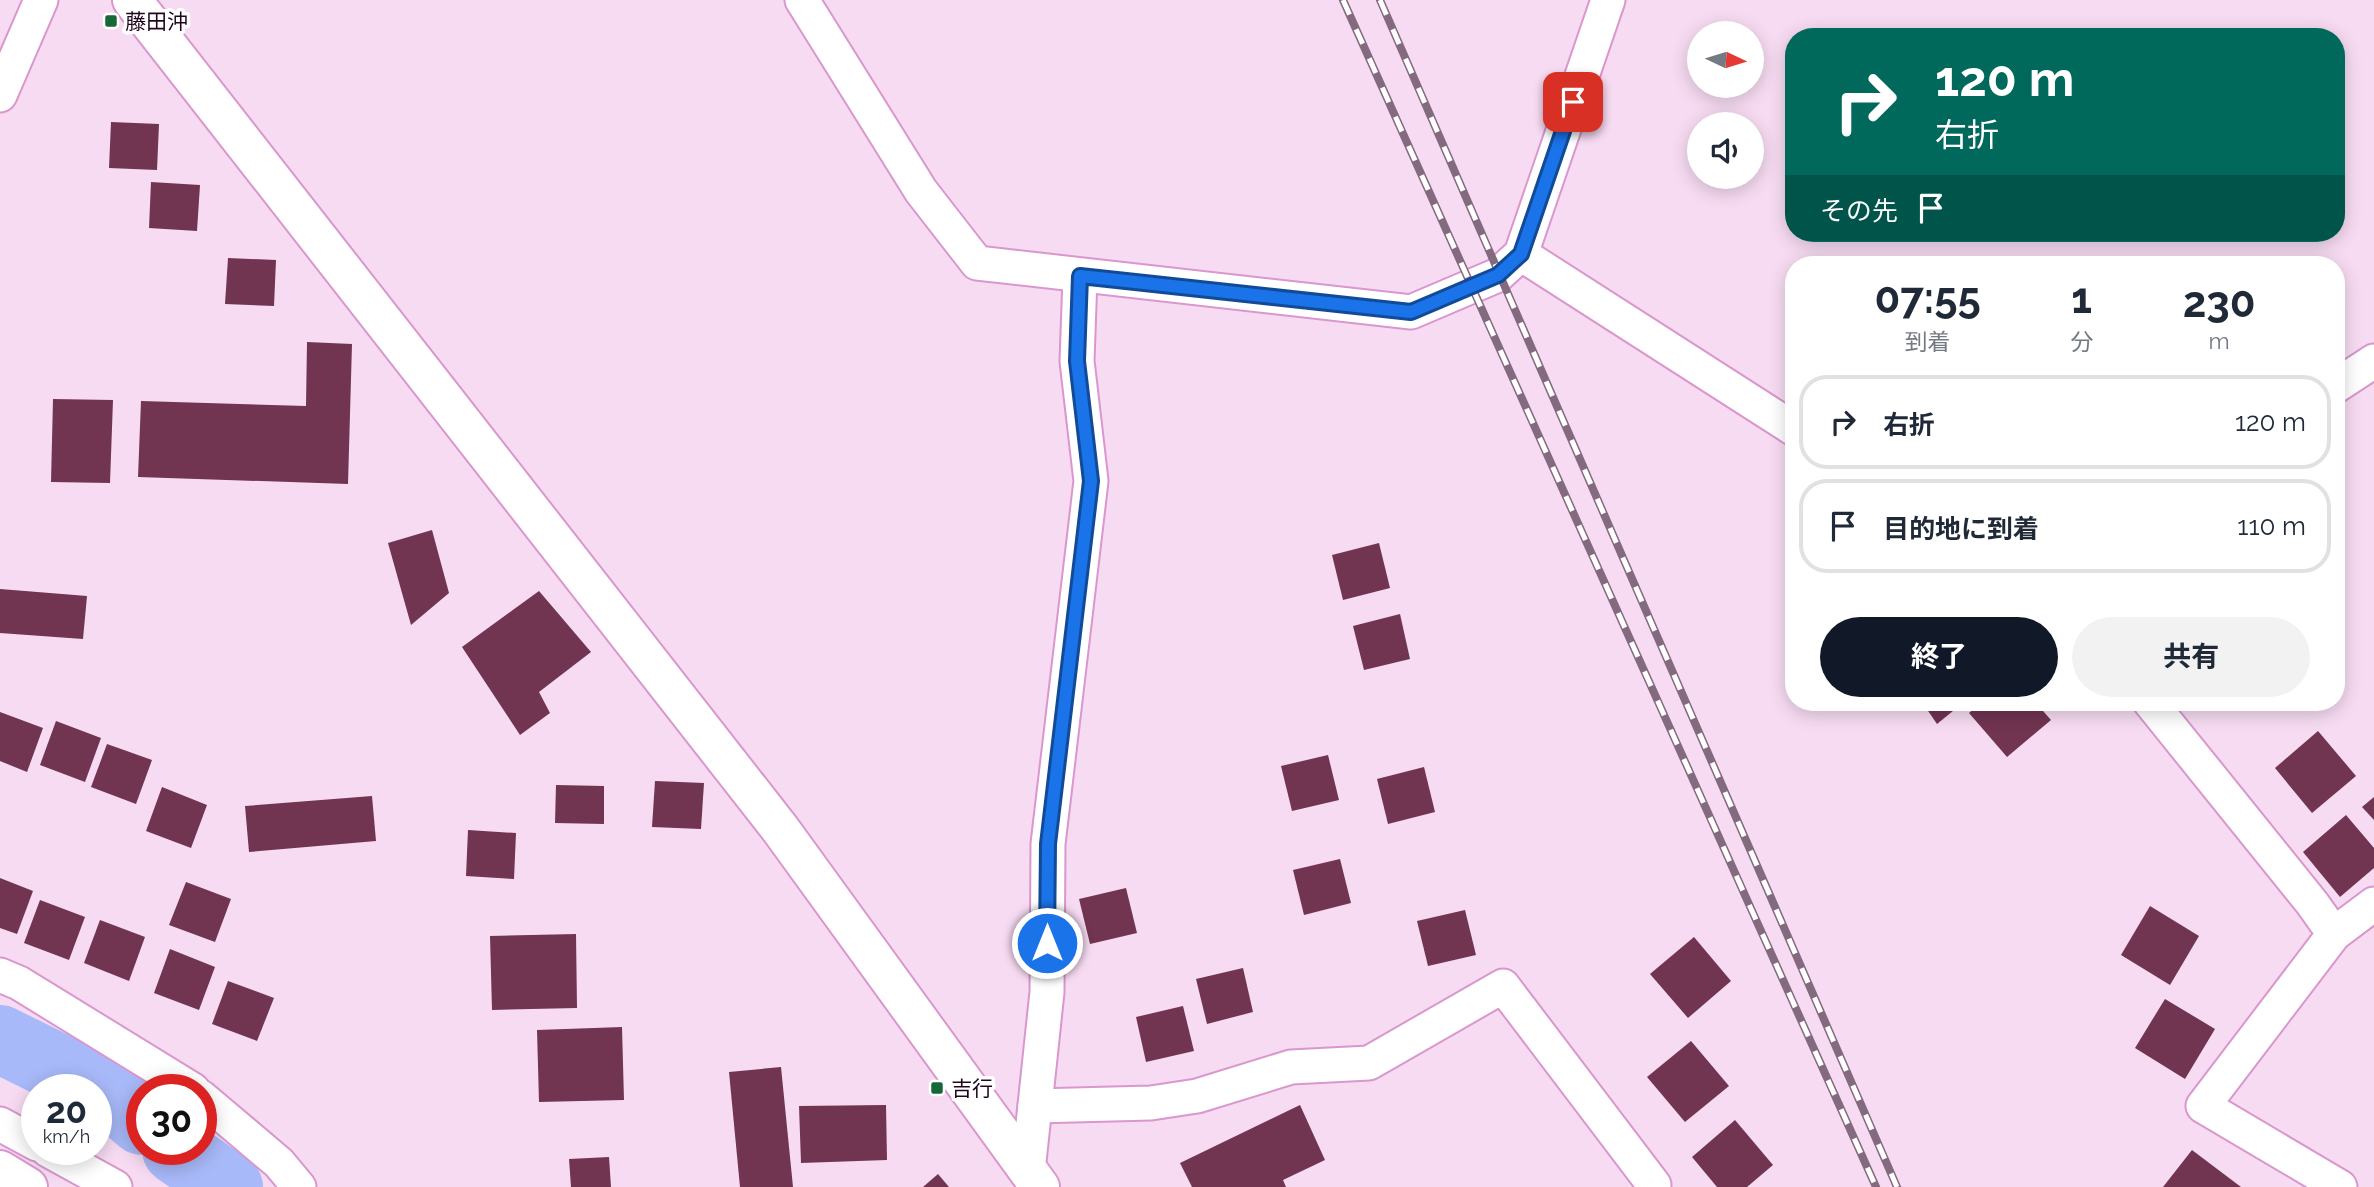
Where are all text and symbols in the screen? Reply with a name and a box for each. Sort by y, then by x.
place label: 藤田沖 [125,9,188,34]
marker: 藤田沖 [103,13,119,29]
north arrow [1687,21,1764,98]
map controls [1687,21,1764,189]
text: 120 m [1935,50,2074,107]
icon: right [1820,56,1911,147]
pin [1543,72,1603,132]
icon: arrive [1554,83,1592,121]
button: sound [1687,112,1764,189]
text: 右折 [1935,116,1999,153]
icon: arrive [1912,189,1950,227]
text: その先 [1820,196,1898,226]
text: 07:55 [1874,274,1981,323]
text: 1 [2071,274,2092,323]
text: 230 [2183,278,2256,327]
text: m [2209,327,2230,354]
text: 到着 [1905,328,1951,355]
text: 分 [2070,328,2093,355]
icon: right [1824,403,1862,441]
text: 120 m [2235,407,2306,437]
text: 右折 [1883,410,1935,440]
icon: arrive [1824,507,1862,545]
text: 110 m [2237,511,2306,541]
text: 目的地に到着 [1883,514,2039,544]
button: 終了 [1820,617,2058,697]
button: 共有 [2072,617,2310,697]
position arrow [1010,906,1084,980]
speed limit sign: 30 [126,1074,217,1165]
place label: 吉行 [951,1076,993,1101]
marker: 吉行 [929,1080,945,1096]
text: 20 [46,1090,87,1131]
text: km/h [43,1126,90,1147]

